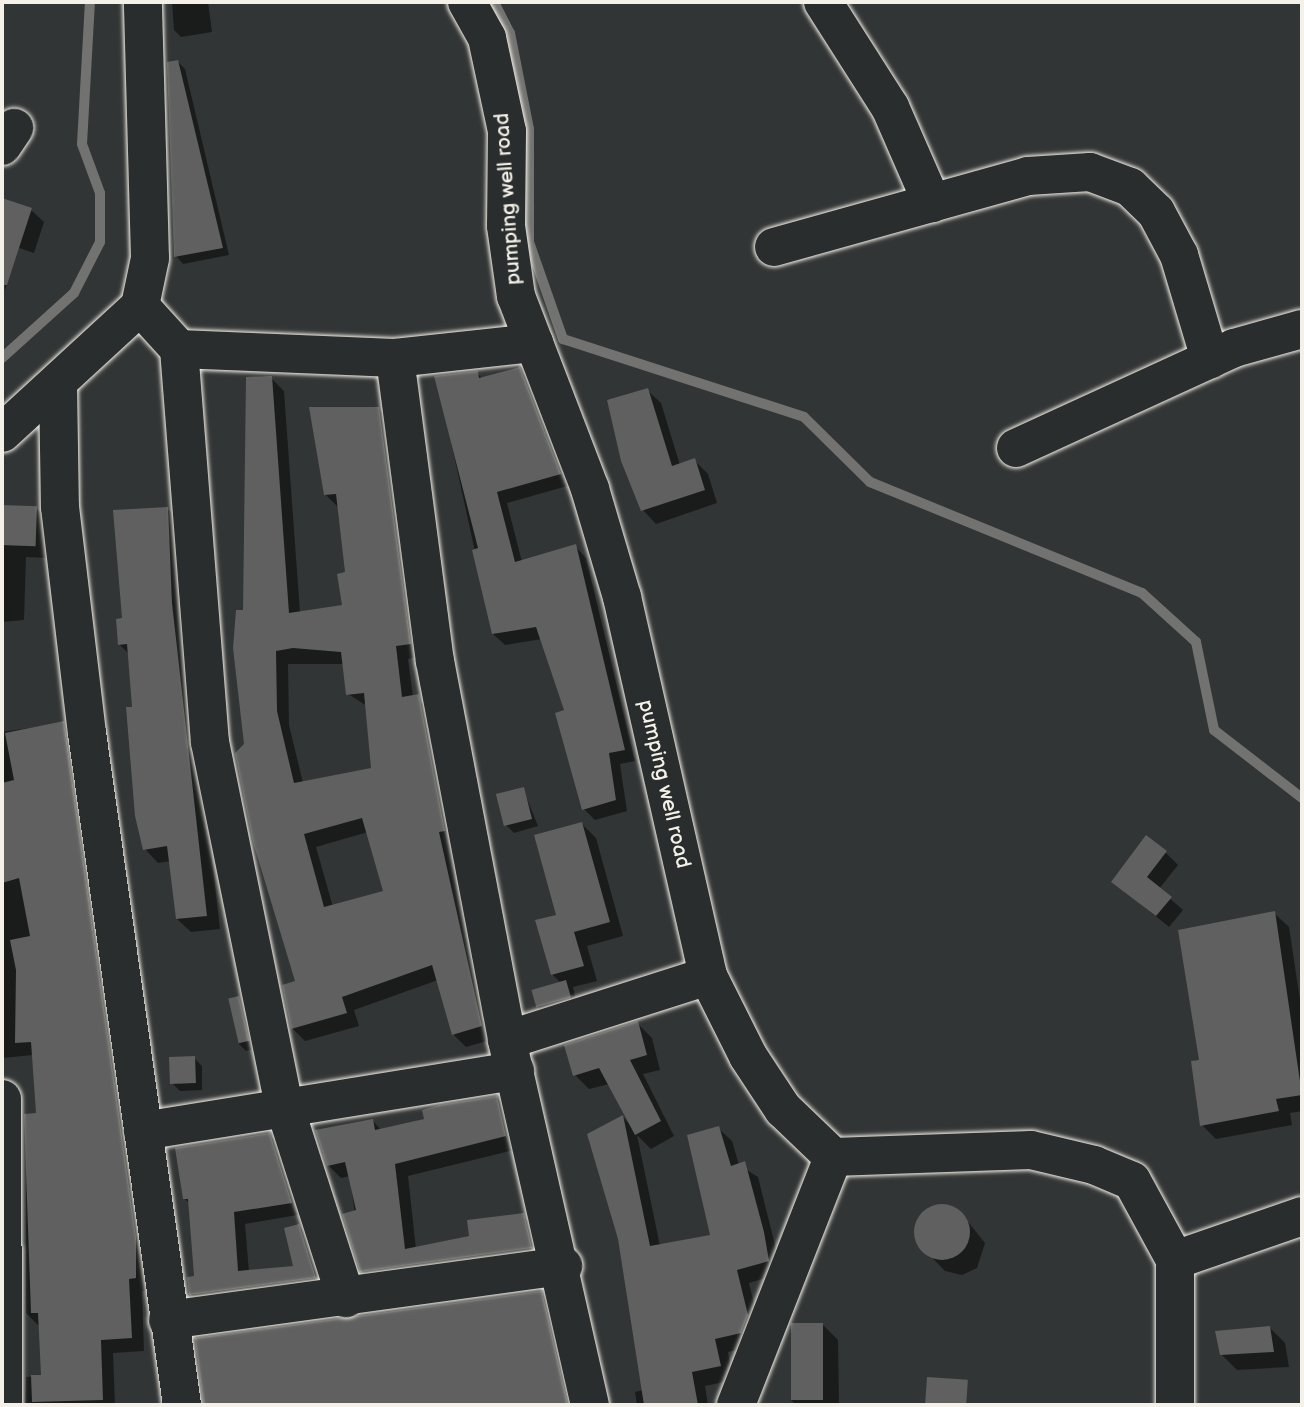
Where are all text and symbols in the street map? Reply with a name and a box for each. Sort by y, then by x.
street label: pumping well road [489,112,527,286]
street label: pumping well road [632,697,696,871]

